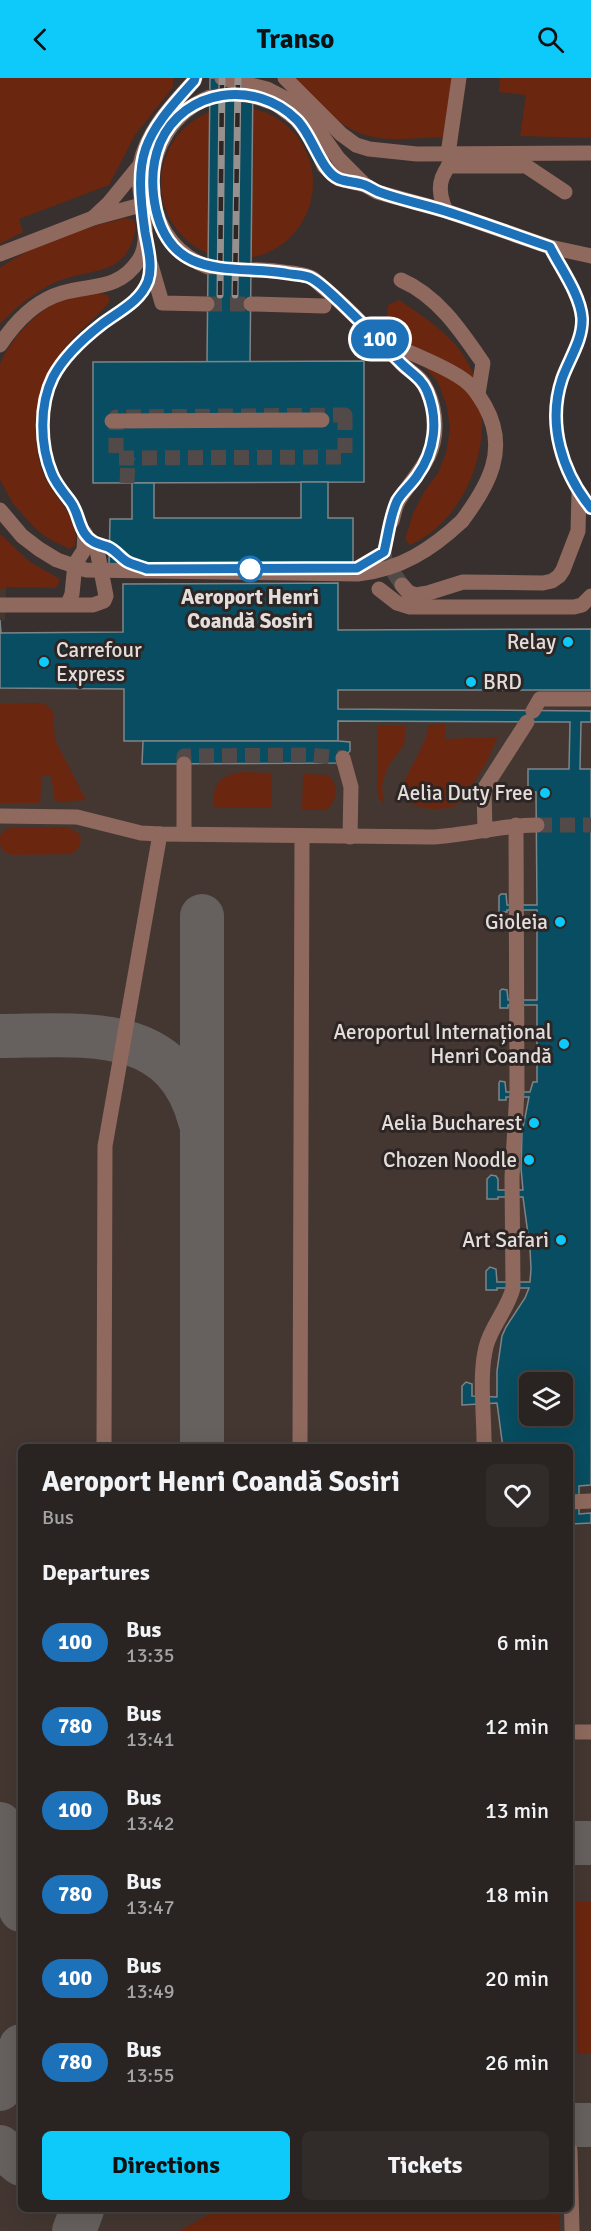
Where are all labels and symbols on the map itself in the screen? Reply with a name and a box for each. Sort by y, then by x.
line badge: 100 [346,320,415,358]
marker: Aeroport Henri Coandă Sosiri [237,556,263,582]
place label: Aeroport Henri Coandă Sosiri [181,584,319,634]
place label: Relay [507,629,556,655]
marker: Relay [561,635,575,649]
place label: Carrefour Express [56,637,142,687]
marker: Carrefour Express [37,655,51,669]
place label: BRD [483,669,522,695]
marker: BRD [464,675,478,689]
place label: Aelia Duty Free [397,780,533,806]
marker: Aelia Duty Free [538,786,552,800]
place label: Gioleia [485,909,548,935]
marker: Gioleia [553,915,567,929]
place label: Aeroportul Internațional Henri Coandă [333,1019,552,1069]
marker: Aeroportul Internațional Henri Coandă [557,1037,571,1051]
place label: Aelia Bucharest [381,1110,522,1136]
marker: Aelia Bucharest [527,1116,541,1130]
place label: Chozen Noodle [383,1147,517,1173]
marker: Chozen Noodle [522,1153,536,1167]
place label: Art Safari [462,1227,549,1253]
marker: Art Safari [554,1233,568,1247]

